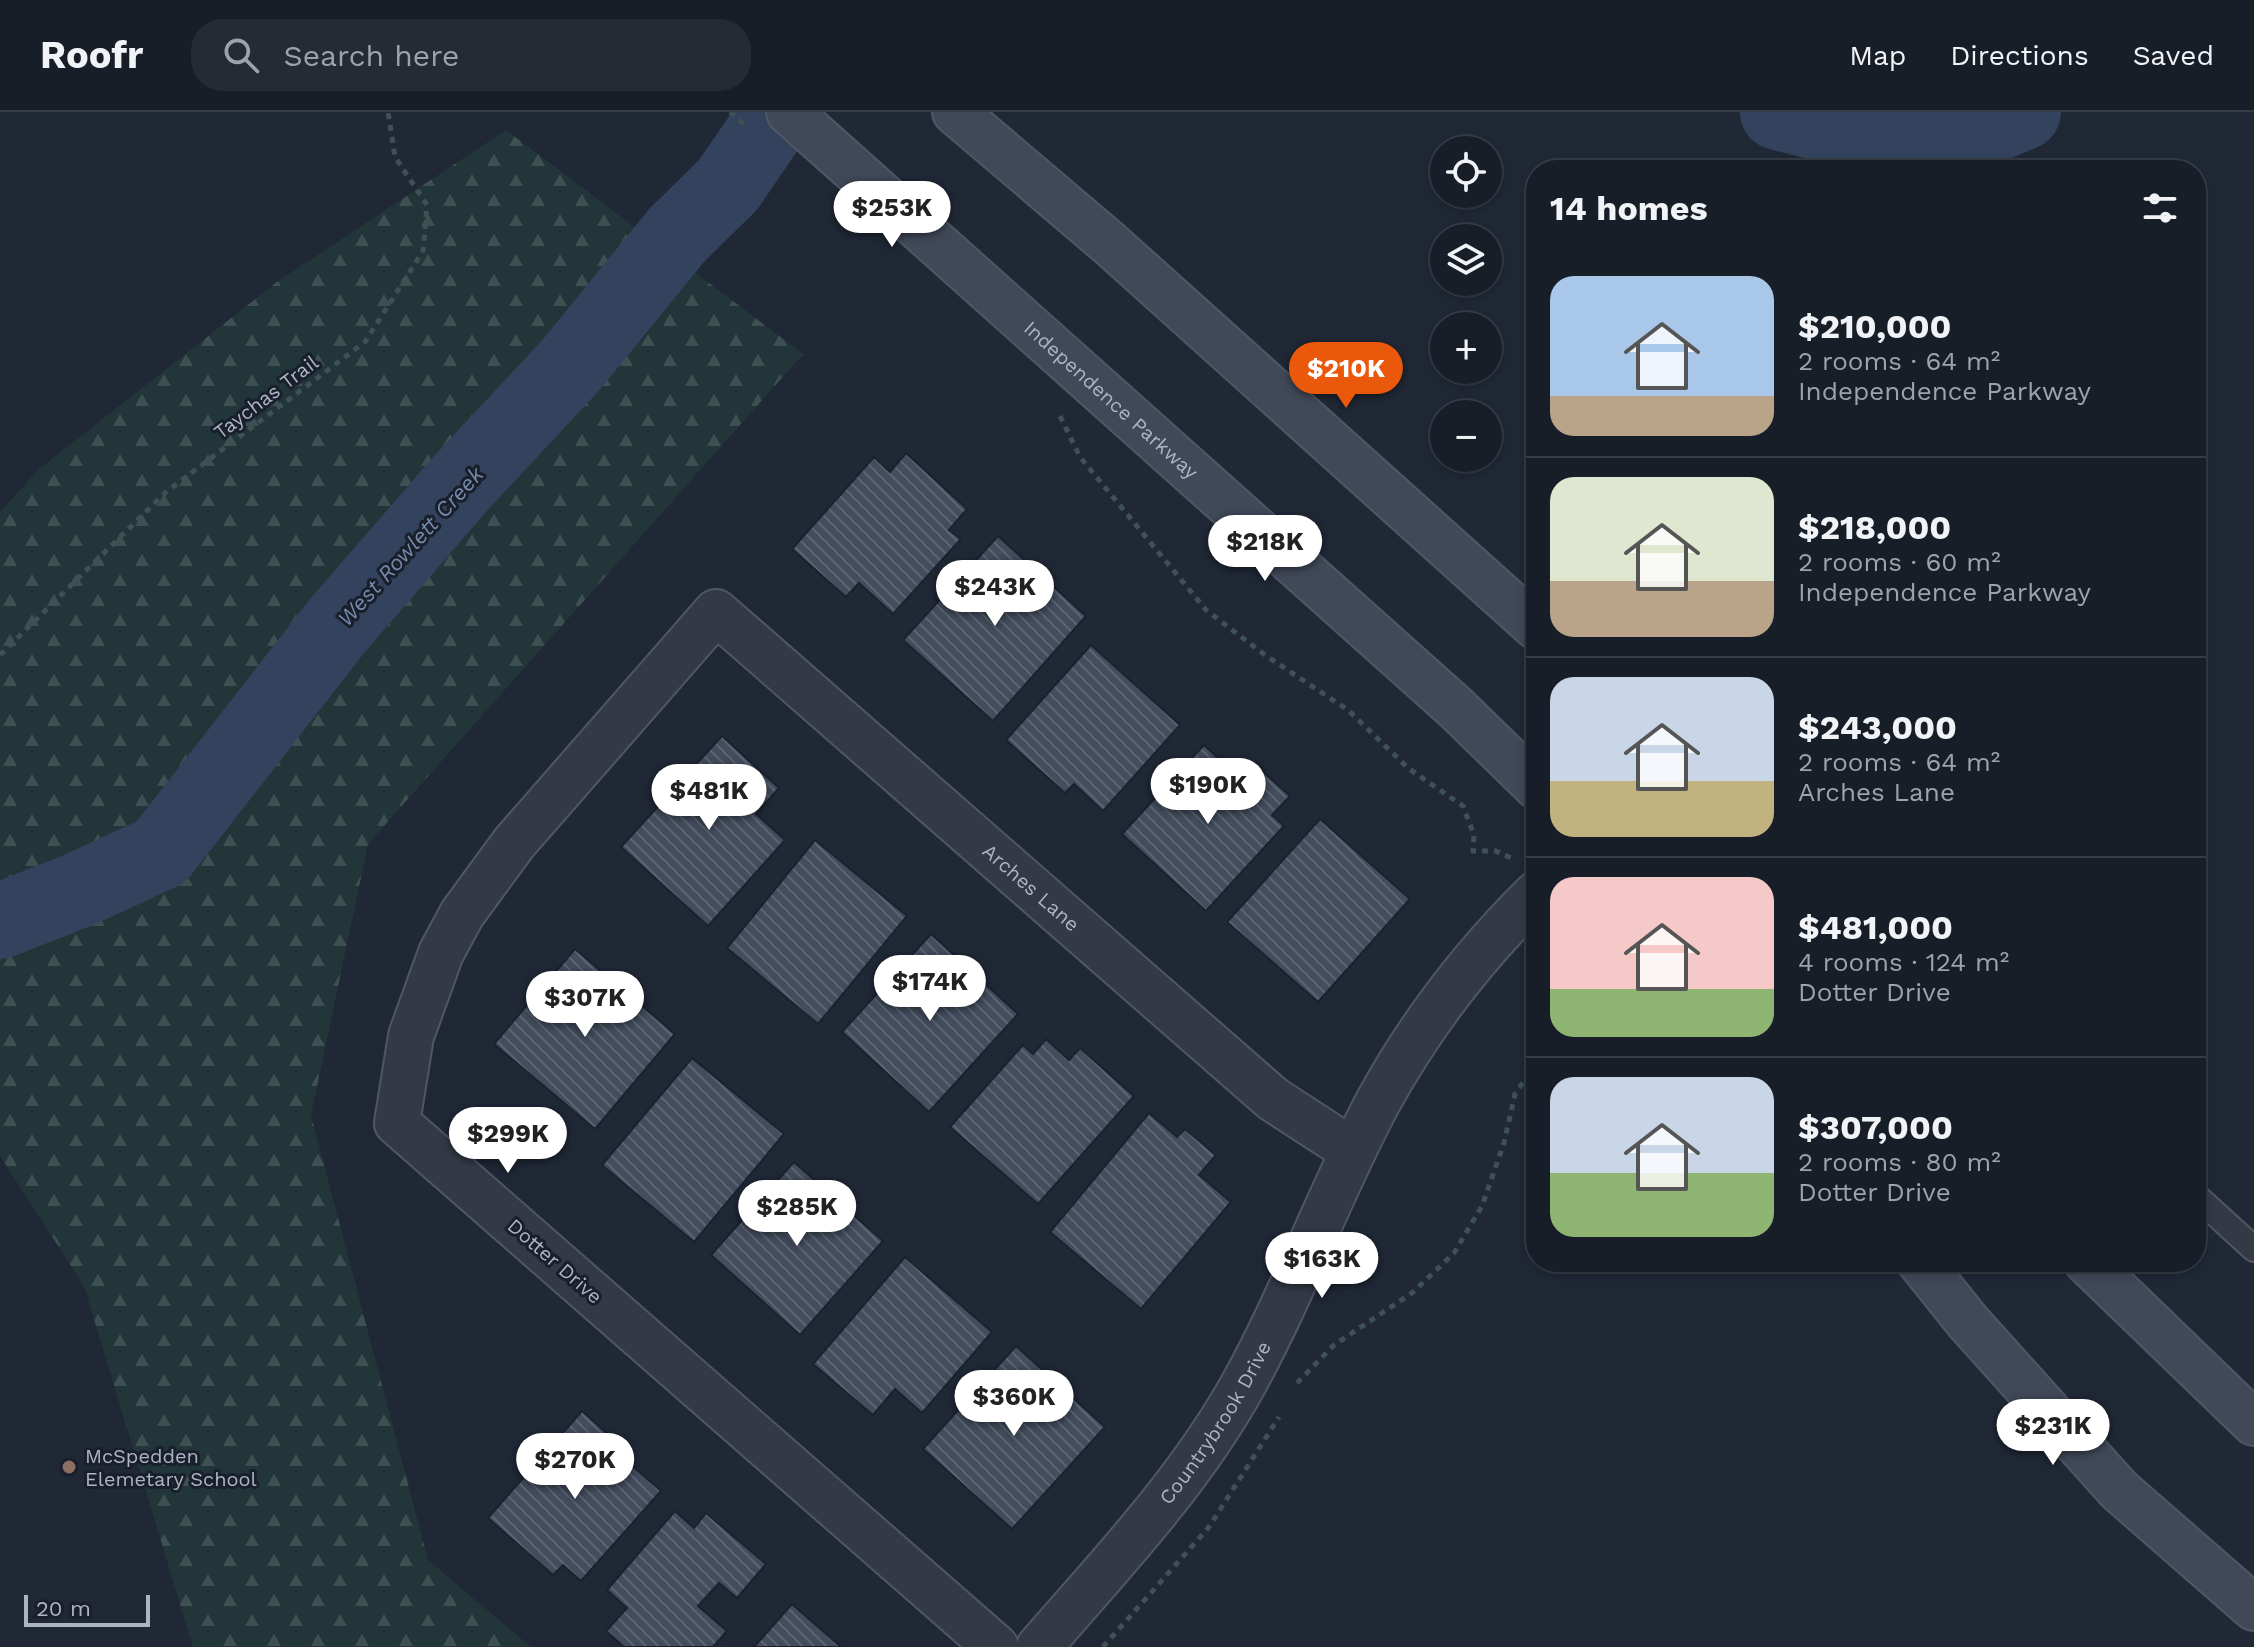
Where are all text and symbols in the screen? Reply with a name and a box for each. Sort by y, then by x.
search box [191,19,751,91]
text: Roofr [40,33,143,77]
icon: search [219,33,263,77]
text: Search here [283,38,459,73]
text: Map [1849,39,1906,72]
text: Directions [1950,39,2089,72]
text: Saved [2133,39,2214,72]
map controls [1430,136,1502,472]
button: locate [1430,136,1502,208]
pin: $253K [836,181,948,249]
icon: filters [2138,186,2182,230]
text: 14 homes [1550,188,1708,228]
text: $253K [852,192,932,222]
button: layers [1430,224,1502,296]
text: $210,000 [1798,306,1952,346]
icon: home [1614,308,1710,404]
button: + [1430,312,1502,384]
street label: Independence Parkway [1019,316,1204,484]
pin: $210K [1290,342,1402,410]
text: 2 rooms · 64 m² [1798,346,2000,376]
street label: Taychas Trail [209,350,323,444]
text: $210K [1307,353,1385,383]
text: Independence Parkway [1798,376,2091,406]
button: − [1430,400,1502,472]
water label: West Rowlett Creek [332,461,489,631]
text: $218,000 [1798,507,1951,547]
icon: home [1614,509,1710,605]
pin: $218K [1209,515,1321,583]
text: $218K [1226,526,1304,556]
text: 2 rooms · 60 m² [1798,547,2001,577]
pin: $243K [939,560,1051,628]
text: $243K [954,571,1036,601]
text: Independence Parkway [1798,577,2091,607]
text: $243,000 [1798,707,1957,747]
icon: home [1614,709,1710,805]
text: 2 rooms · 64 m² [1798,747,2000,777]
pin: $190K [1152,758,1264,826]
pin: $481K [653,764,765,832]
text: $190K [1169,769,1247,799]
text: $481K [670,775,749,805]
text: Arches Lane [1798,777,1955,807]
street label: Arches Lane [978,839,1085,936]
text: $481,000 [1798,907,1953,947]
icon: home [1614,909,1710,1005]
text: 4 rooms · 124 m² [1798,947,2009,977]
pin: $174K [874,955,986,1023]
text: $174K [892,966,968,996]
pin: $307K [529,971,641,1039]
text: Dotter Drive [1798,977,1951,1007]
text: $307K [544,982,626,1012]
pin: $299K [452,1107,564,1175]
text: $307,000 [1798,1107,1953,1147]
icon: home [1614,1109,1710,1205]
text: $299K [467,1118,549,1148]
text: 2 rooms · 80 m² [1798,1147,2001,1177]
text: Dotter Drive [1798,1177,1951,1207]
pin: $285K [741,1180,853,1248]
text: $285K [756,1191,838,1221]
street label: Dotter Drive [503,1213,607,1309]
pin: $163K [1266,1232,1378,1300]
text: $163K [1283,1243,1361,1273]
street label: Countrybrook Drive [1154,1337,1276,1509]
pin: $360K [958,1370,1070,1438]
text: $360K [973,1381,1055,1411]
pin: $231K [1997,1399,2109,1467]
text: $231K [2015,1410,2091,1440]
pin: $270K [519,1433,631,1501]
place label: McSpedden Elemetary School [85,1444,257,1491]
text: $270K [534,1444,616,1474]
marker: McSpedden Elemetary School [60,1458,78,1476]
scale bar [24,1591,150,1627]
text: 20 m [36,1596,91,1621]

